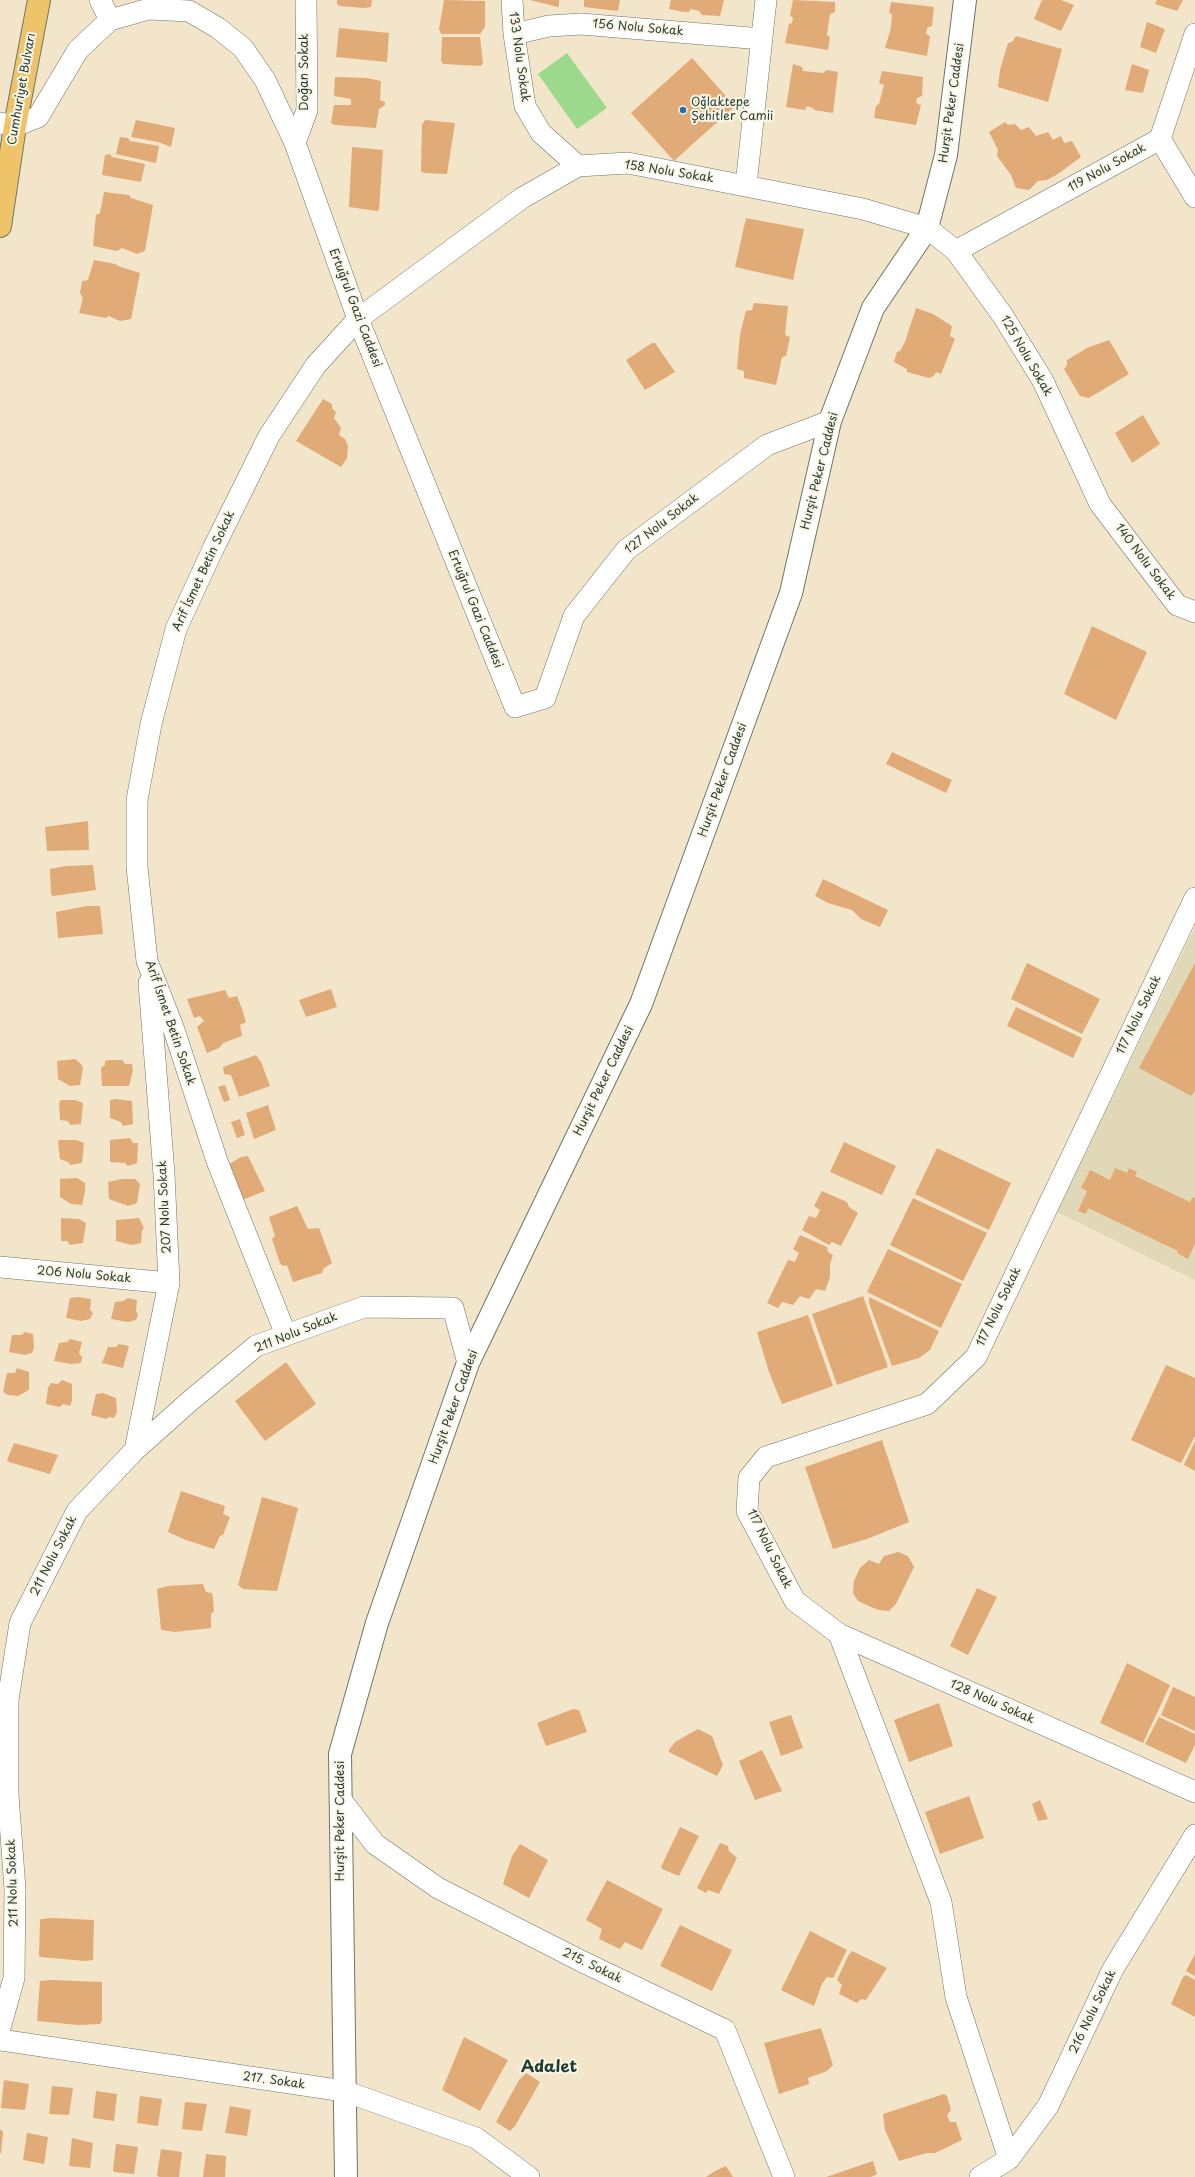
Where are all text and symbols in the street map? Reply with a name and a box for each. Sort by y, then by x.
street label: 133 Nolu Sokak [506,11,532,103]
street label: 156 Nolu Sokak [592,17,684,39]
street label: Cumhuriyet Bulvarı [5,32,39,146]
street label: Doğan Sokak [298,33,312,111]
street label: Hurşit Peker Caddesi [936,42,968,164]
place label: Oğlaktepe Şehitler Camii [691,96,773,124]
marker: Oğlaktepe Şehitler Camii [678,105,688,115]
street label: 119 Nolu Sokak [1066,141,1148,195]
street label: 158 Nolu Sokak [623,158,715,186]
street label: Ertuğrul Gazi Caddesi [326,246,384,370]
street label: 125 Nolu Sokak [997,313,1055,399]
street label: Hurşit Peker Caddesi [798,411,842,531]
street label: 127 Nolu Sokak [622,491,702,557]
street label: Arif İsmet Betin Sokak [170,508,238,634]
street label: 140 Nolu Sokak [1112,521,1178,603]
street label: Ertuğrul Gazi Caddesi [445,548,505,670]
street label: Hurşit Peker Caddesi [696,721,750,839]
street label: Arif İsmet Betin Sokak [142,959,198,1087]
street label: 117 Nolu Sokak [1114,973,1164,1057]
street label: Hurşit Peker Caddesi [571,1024,637,1138]
street label: 207 Nolu Sokak [155,1160,175,1254]
street label: 206 Nolu Sokak [36,1264,132,1286]
street label: 117 Nolu Sokak [974,1265,1024,1349]
street label: 211 Nolu Sokak [252,1310,340,1356]
street label: Hurşit Peker Caddesi [427,1348,481,1466]
street label: 117 Nolu Sokak [744,1507,794,1591]
street label: 211 Nolu Sokak [28,1513,80,1599]
street label: 128 Nolu Sokak [947,1677,1037,1727]
street label: Hurşit Peker Caddesi [334,1761,348,1881]
street label: 211 Nolu Sokak [4,1839,22,1927]
street label: 215. Sokak [560,1945,624,1987]
street label: 216 Nolu Sokak [1066,1968,1120,2056]
district label: Adalet [521,2058,577,2078]
street label: 217. Sokak [242,2070,306,2092]

